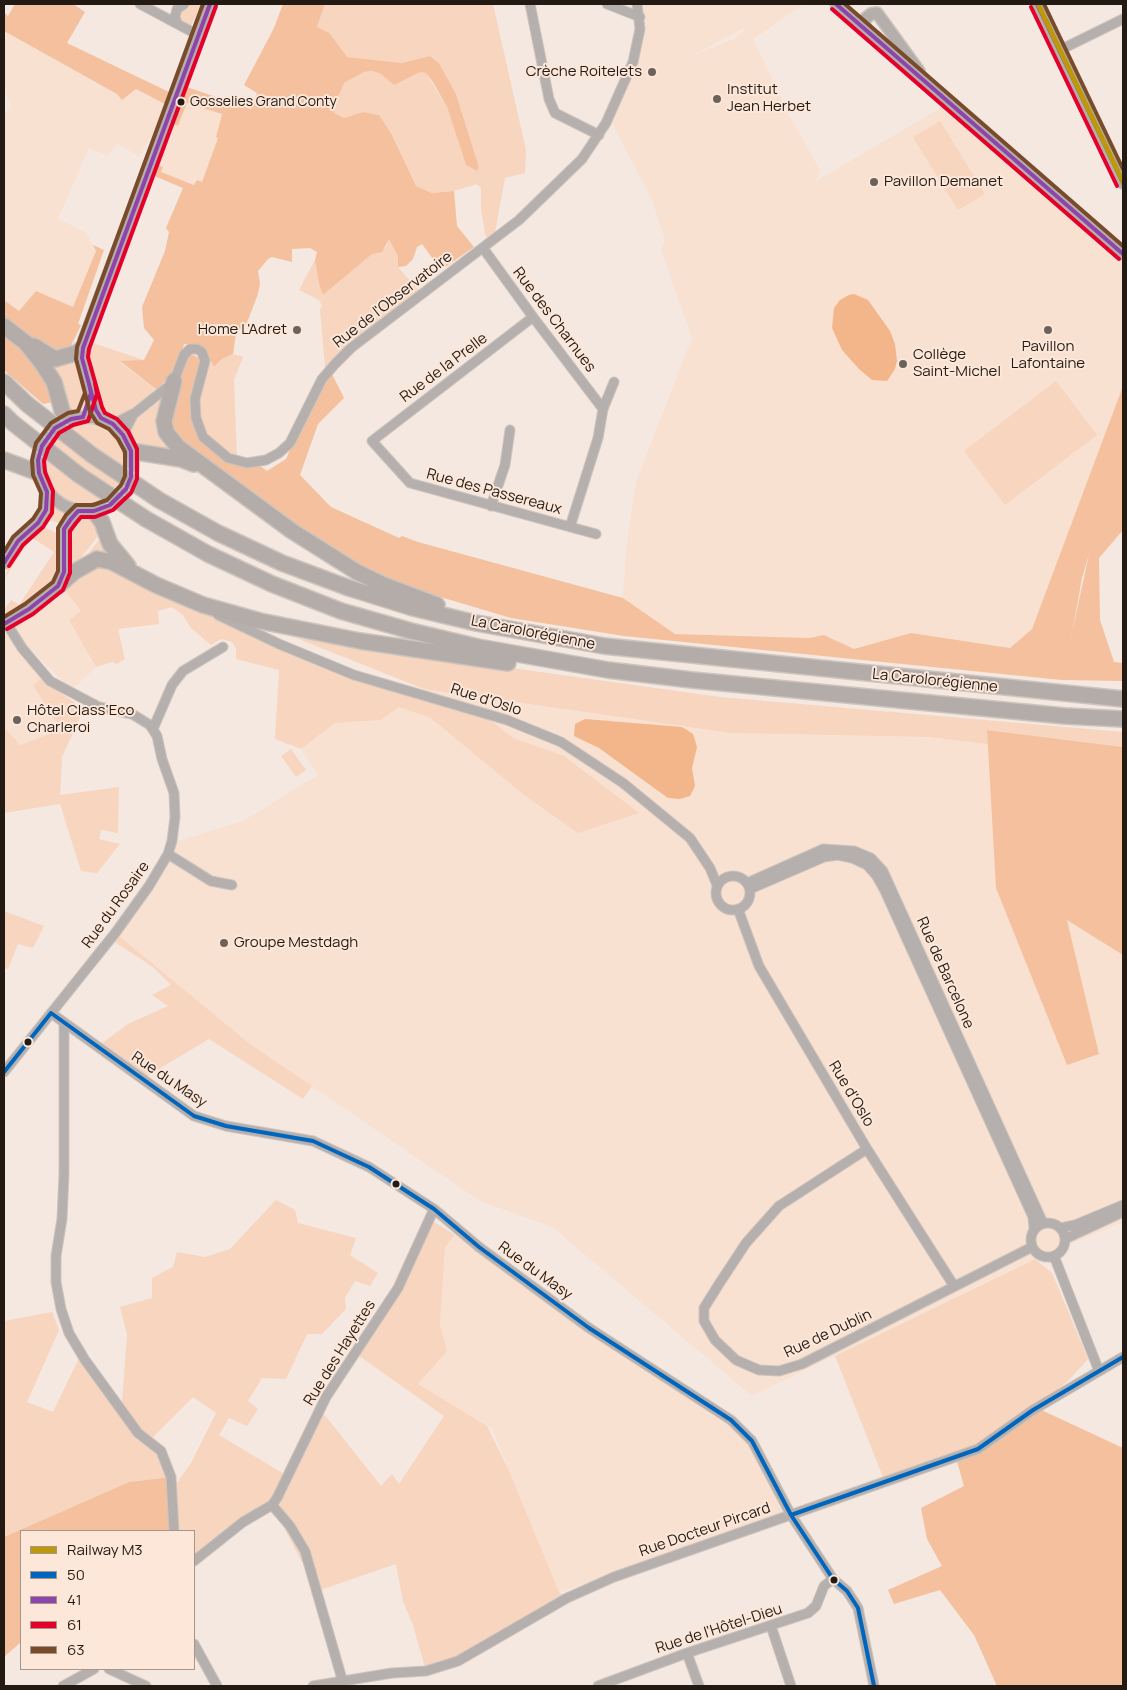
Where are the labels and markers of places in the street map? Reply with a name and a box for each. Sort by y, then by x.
place label: Crèche Roitelets [526,63,642,81]
marker: Crèche Roitelets [646,66,658,78]
place label: Institut Jean Herbet [727,81,811,116]
marker: Institut Jean Herbet [711,93,723,105]
place label: Gosselies Grand Conty [190,94,337,110]
marker: Gosselies Grand Conty [176,97,186,107]
place label: Pavillon Demanet [884,173,1003,191]
marker: Pavillon Demanet [868,176,880,188]
place label: Home L'Adret [198,321,287,339]
marker: Home L'Adret [291,324,303,336]
marker: Pavillon Lafontaine [1042,324,1054,336]
place label: Pavillon Lafontaine [1011,338,1085,373]
place label: Collège Saint-Michel [913,346,1001,381]
marker: Collège Saint-Michel [897,358,909,370]
place label: Hôtel Class‘Eco Charleroi [27,702,134,737]
marker: Hôtel Class‘Eco Charleroi [11,714,23,726]
place label: Groupe Mestdagh [234,934,358,952]
marker: Groupe Mestdagh [218,937,230,949]
unlabelled marker [23,1037,33,1047]
unlabelled marker [391,1179,401,1189]
unlabelled marker [829,1575,839,1585]

